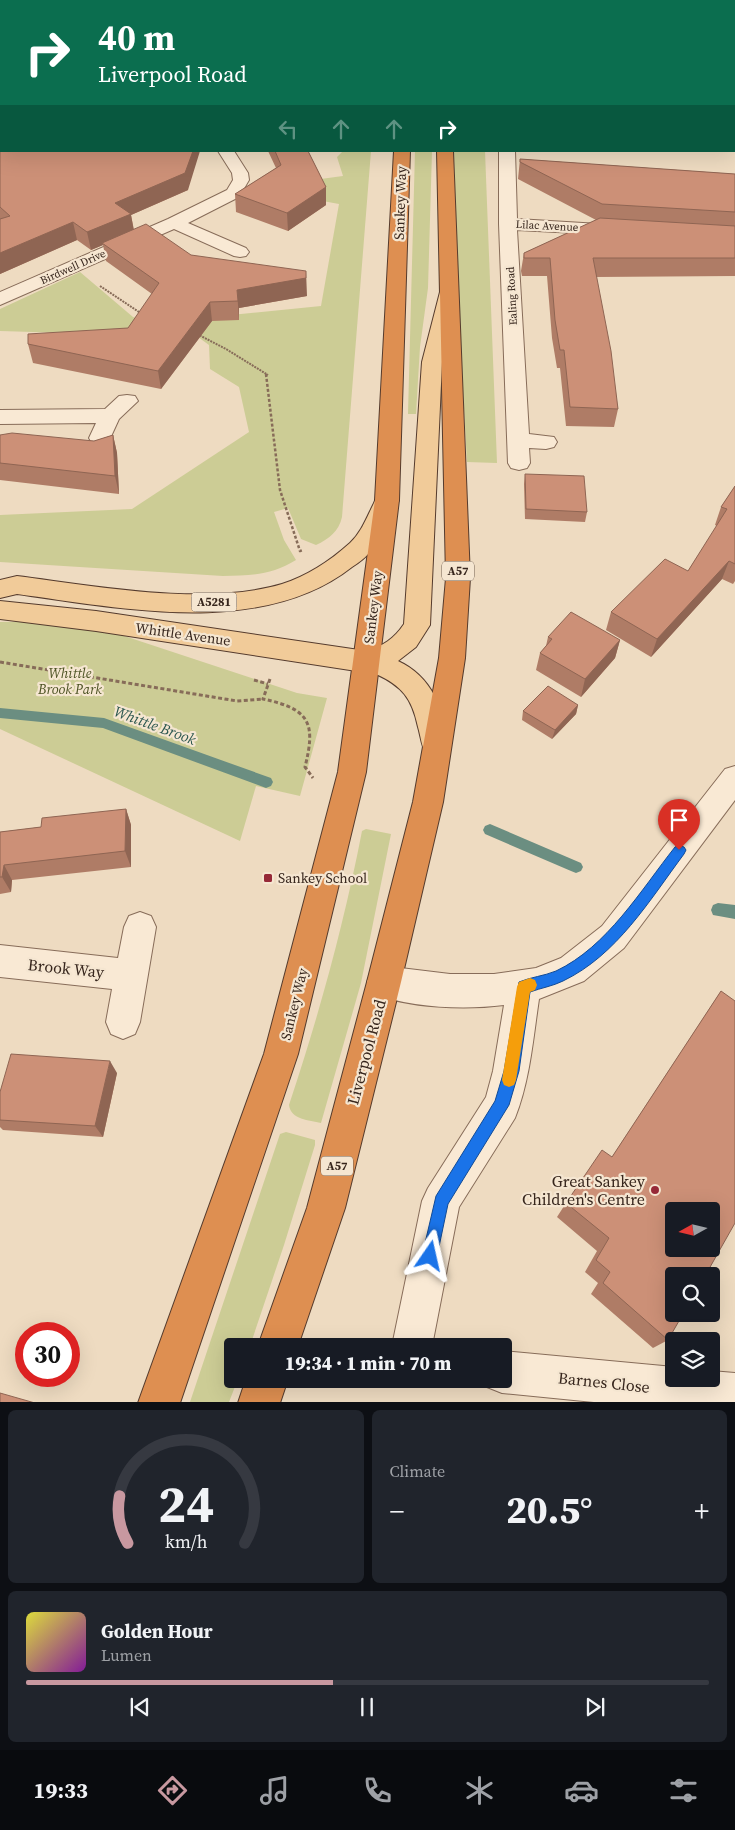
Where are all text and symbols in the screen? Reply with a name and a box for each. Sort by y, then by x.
text: 40 m [98,14,175,62]
icon: right [15,20,80,85]
text: Liverpool Road [98,59,247,89]
icon: left [274,115,302,143]
icon: ahead [327,115,355,143]
icon: ahead [380,115,408,143]
icon: right [433,115,461,143]
street label: Sankey Way [389,165,411,240]
street label: Lilac Avenue [515,217,579,235]
street label: Birdwell Drive [38,246,108,288]
street label: Ealing Road [503,266,521,326]
road number: A57 [442,562,474,580]
street label: Sankey Way [359,568,388,645]
road number: A5281 [192,592,236,612]
street label: Whittle Avenue [134,617,232,651]
park label: Whittle Brook Park [37,663,102,699]
water label: Whittle Brook [111,700,200,750]
pin [658,799,700,850]
icon: arrive [665,806,693,834]
place label: Sankey School [278,868,367,888]
marker: Sankey School [262,872,274,884]
street label: Brook Way [27,953,106,983]
street label: Sankey Way [275,965,313,1042]
street label: Liverpool Road [341,997,391,1107]
road number: A57 [321,1156,353,1176]
place label: Great Sankey Children's Centre [522,1170,646,1210]
marker: Great Sankey Children's Centre [649,1184,661,1196]
north arrow [665,1202,720,1258]
map controls [665,1202,720,1387]
position arrow [403,1229,455,1281]
button: search [665,1267,720,1322]
speed limit sign: 30 [15,1322,80,1387]
button: layers [665,1332,720,1387]
text: 19:34 · 1 min · 70 m [285,1350,451,1376]
street label: Barnes Close [557,1366,651,1398]
text: Climate [390,1460,445,1482]
text: 24 [158,1468,214,1539]
text: 20.5° [506,1484,593,1536]
text: − [390,1492,404,1530]
text: + [694,1492,709,1530]
text: km/h [164,1529,207,1554]
text: Golden Hour [101,1618,213,1644]
text: Lumen [101,1644,152,1666]
icon: previous [126,1693,154,1721]
icon: pause [353,1693,381,1721]
icon: next [581,1693,609,1721]
icon: directions [155,1773,190,1808]
icon: music [257,1773,292,1808]
icon: phone [360,1773,395,1808]
icon: climate [462,1773,497,1808]
icon: car [564,1773,599,1808]
icon: filters [666,1773,701,1808]
text: 19:33 [34,1775,88,1805]

